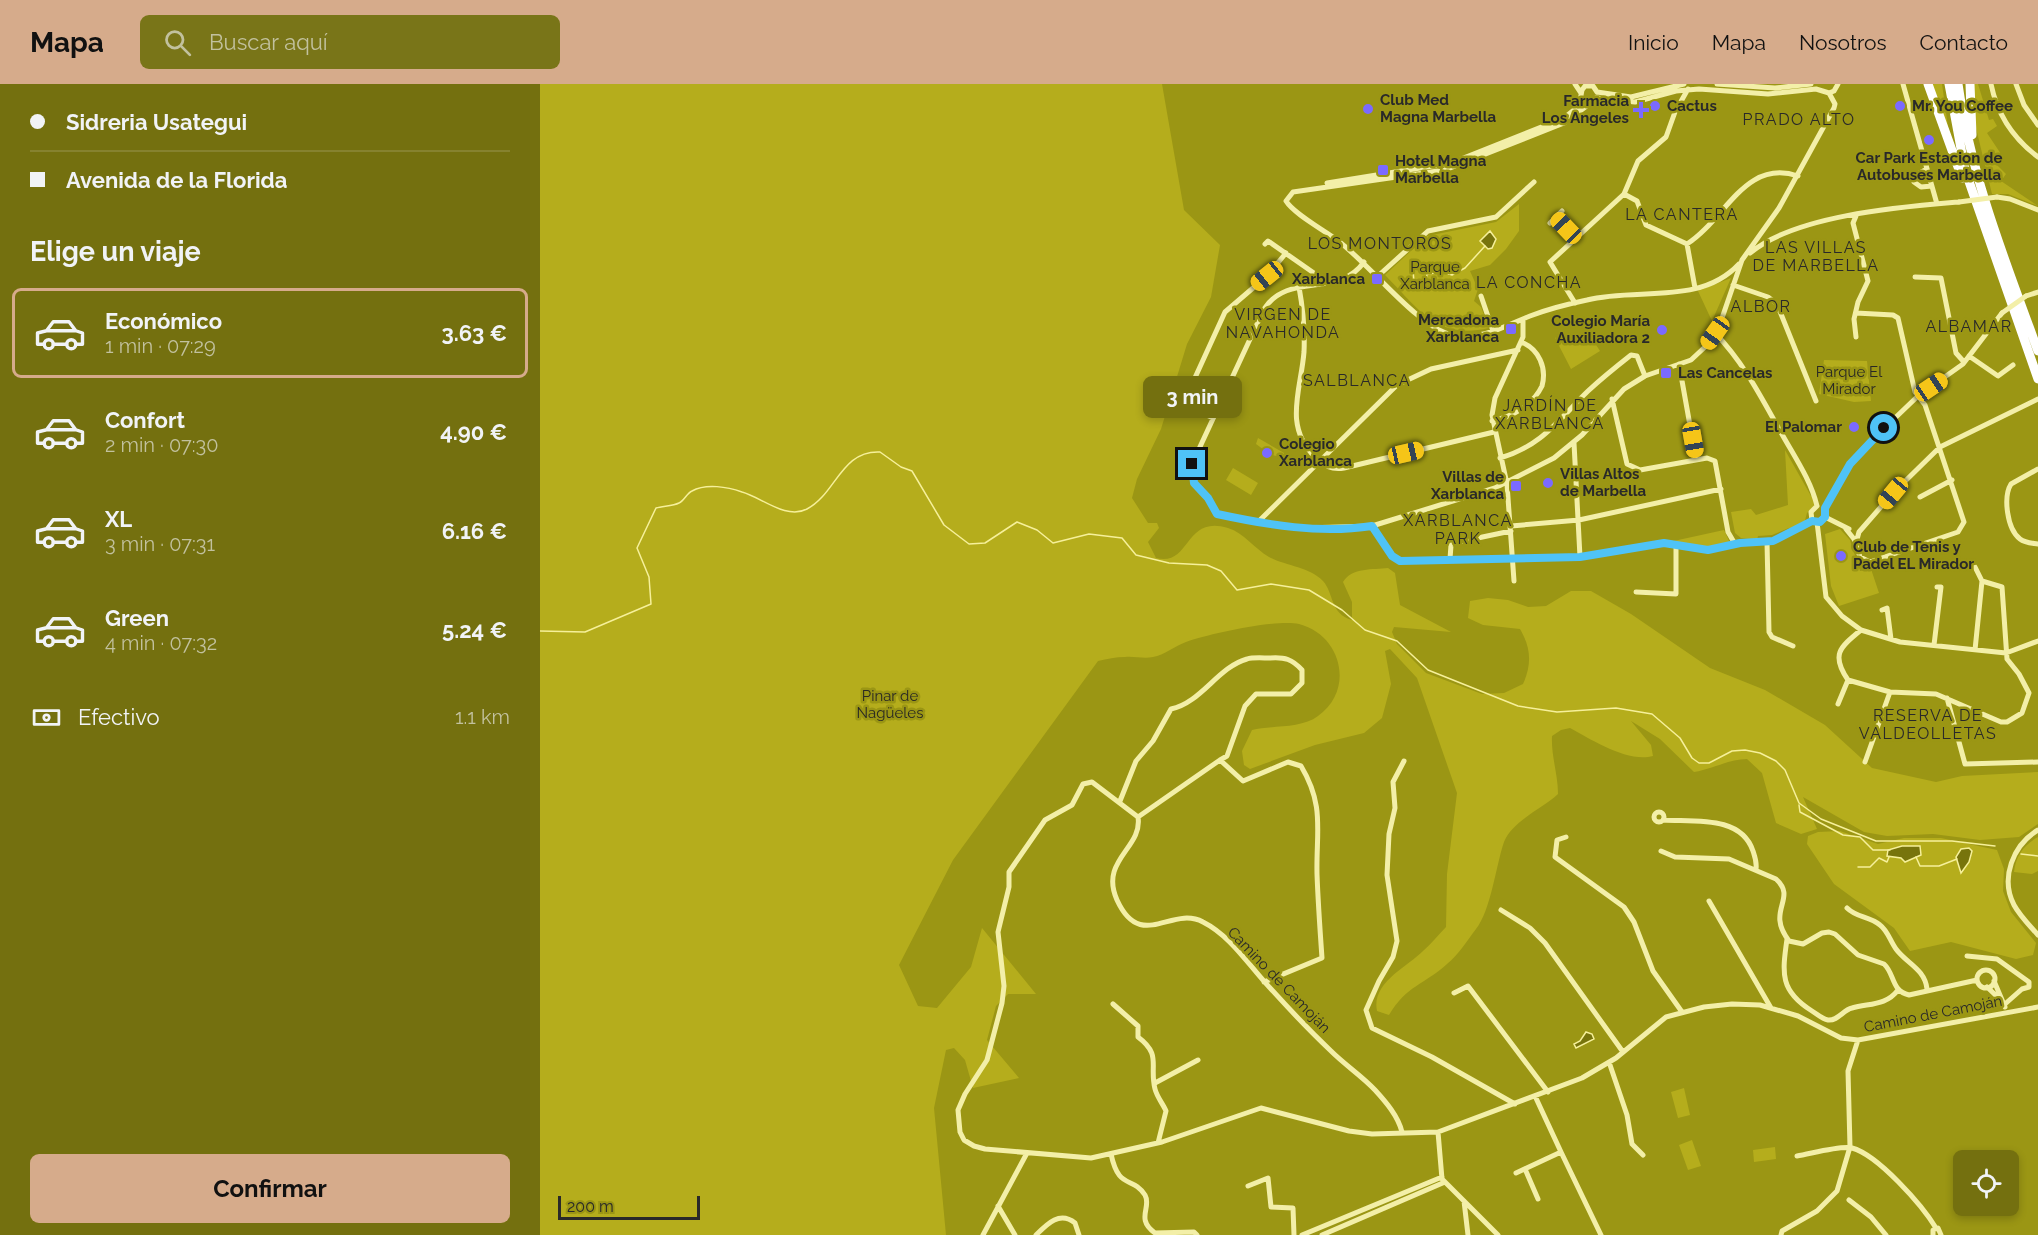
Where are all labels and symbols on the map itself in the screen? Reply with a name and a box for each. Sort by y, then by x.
place label: Club Med Magna Marbella [1380,91,1497,126]
place label: Farmacia Los Angeles [1542,92,1629,127]
place label: Cactus [1667,97,1717,115]
place label: Mr. You Coffee [1912,97,2013,115]
marker: Cactus [1648,99,1662,113]
marker: Mr. You Coffee [1893,99,1907,113]
marker: Club Med Magna Marbella [1361,102,1375,116]
marker: Farmacia Los Angeles [1634,103,1648,117]
district label: PRADO ALTO [1743,110,1855,129]
marker: Car Park Estacion de Autobuses Marbella [1922,133,1936,147]
place label: Car Park Estacion de Autobuses Marbella [1855,149,2003,184]
place label: Hotel Magna Marbella [1395,152,1487,187]
marker: Hotel Magna Marbella [1376,163,1390,177]
district label: LA CANTERA [1625,205,1739,224]
car [1547,209,1585,247]
district label: LOS MONTOROS [1308,234,1452,253]
district label: LAS VILLAS DE MARBELLA [1753,238,1879,275]
car [1247,258,1287,294]
park label: Parque Xarblanca [1400,258,1470,293]
place label: Xarblanca [1291,270,1365,288]
marker: Xarblanca [1370,272,1384,286]
district label: LA CONCHA [1476,273,1582,292]
district label: ALBOR [1731,297,1791,316]
district label: VIRGEN DE NAVAHONDA [1226,305,1340,342]
place label: Mercadona Xarblanca [1418,311,1499,346]
place label: Colegio María Auxiliadora 2 [1551,312,1650,347]
car [1697,313,1733,353]
district label: ALBAMAR [1925,317,2013,336]
marker: Mercadona Xarblanca [1504,322,1518,336]
marker: Colegio María Auxiliadora 2 [1655,323,1669,337]
park label: Parque El Mirador [1816,363,1883,398]
place label: Las Cancelas [1678,364,1773,382]
marker: Las Cancelas [1659,366,1673,380]
car [1911,369,1951,405]
district label: SALBLANCA [1303,371,1411,390]
callout: 3 min [1142,377,1242,419]
district label: JARDÍN DE XARBLANCA [1495,395,1605,433]
route start [1870,414,1897,441]
place label: El Palomar [1765,418,1842,436]
marker: El Palomar [1847,420,1861,434]
car [1681,421,1705,459]
place label: Colegio Xarblanca [1278,435,1352,470]
car [1386,440,1426,466]
marker: Colegio Xarblanca [1260,446,1274,460]
route end [1178,450,1205,477]
place label: Villas Altos de Marbella [1560,465,1647,500]
place label: Villas de Xarblanca [1430,468,1504,503]
car [1875,473,1911,513]
marker: Villas Altos de Marbella [1541,476,1555,490]
marker: Villas de Xarblanca [1509,479,1523,493]
district label: XARBLANCA PARK [1403,511,1513,548]
place label: Club de Tenis y Padel EL Mirador [1853,538,1974,573]
marker: Club de Tenis y Padel EL Mirador [1834,549,1848,563]
park label: Pinar de Nagüeles [857,687,923,722]
district label: RESERVA DE VALDEOLLETAS [1859,706,1997,743]
street label: Camino de Camoján [1224,923,1334,1037]
street label: Camino de Camoján [1862,992,2004,1036]
scale bar [558,1193,700,1220]

